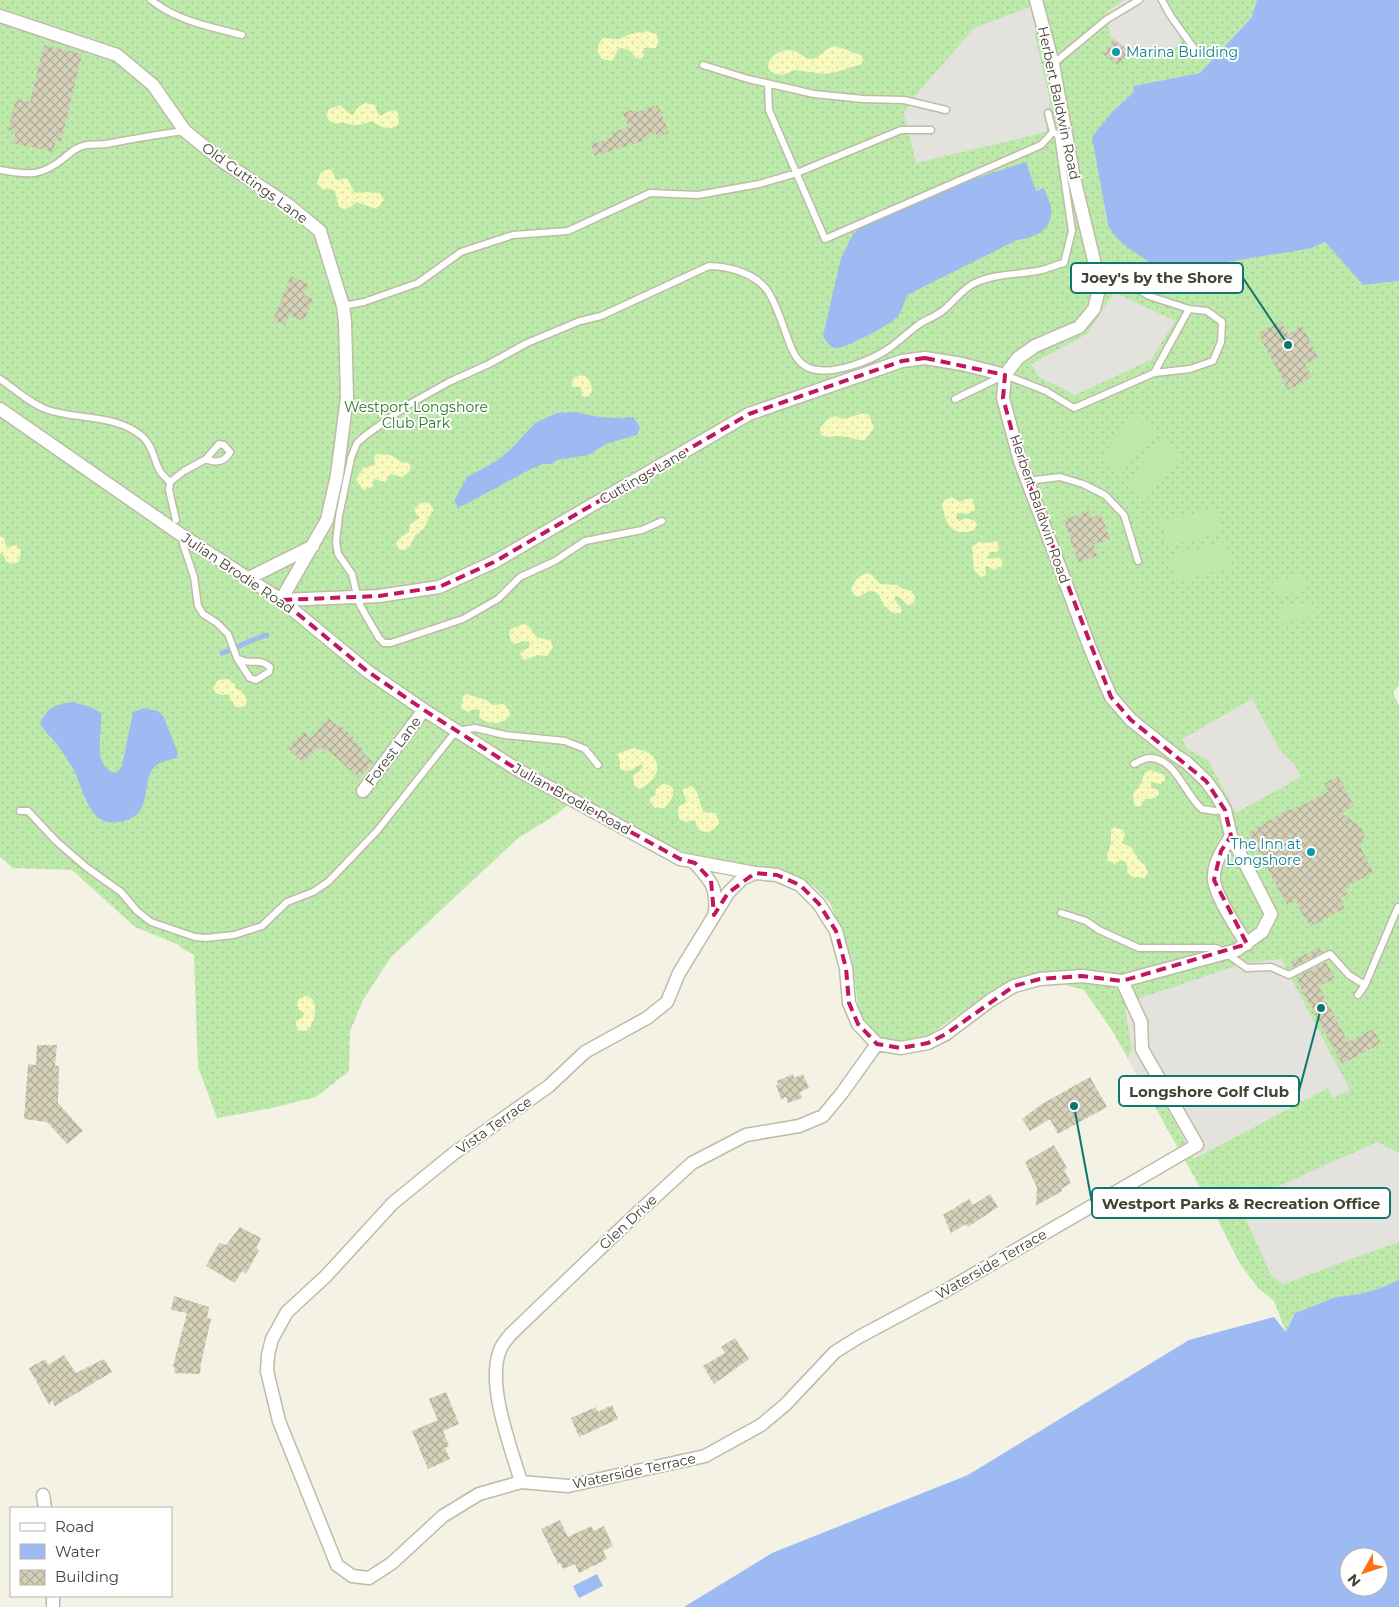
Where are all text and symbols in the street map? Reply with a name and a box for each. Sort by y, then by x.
street label: Herbert Baldwin Road [1034,25,1084,181]
place label: Marina Building [1126,43,1238,61]
marker: Marina Building [1110,46,1122,58]
street label: Old Cuttings Lane [198,138,312,228]
callout: Joey's by the Shore [1071,263,1243,293]
text: Joey's by the Shore [1080,268,1233,287]
park label: Westport Longshore Club Park [344,398,488,432]
street label: Herbert Baldwin Road [1006,432,1074,586]
street label: Cuttings Lane [596,444,690,508]
street label: Julian Brodie Road [177,528,298,617]
street label: Forest Lane [361,713,425,789]
street label: Julian Brodie Road [509,759,634,839]
place label: The Inn at Longshore [1226,835,1301,869]
marker: The Inn at Longshore [1305,846,1317,858]
callout: Longshore Golf Club [1119,1076,1299,1106]
text: Longshore Golf Club [1129,1082,1289,1101]
street label: Vista Terrace [453,1092,535,1158]
callout: Westport Parks & Recreation Office [1092,1188,1390,1218]
street label: Glen Drive [595,1191,661,1253]
text: Westport Parks & Recreation Office [1102,1194,1380,1213]
street label: Waterside Terrace [932,1225,1050,1303]
street label: Waterside Terrace [571,1449,697,1493]
legend [10,1507,172,1597]
text: Road [55,1517,94,1536]
text: Water [55,1542,101,1561]
north arrow [1339,1547,1389,1597]
text: Building [55,1567,119,1586]
text: N [1344,1570,1365,1590]

